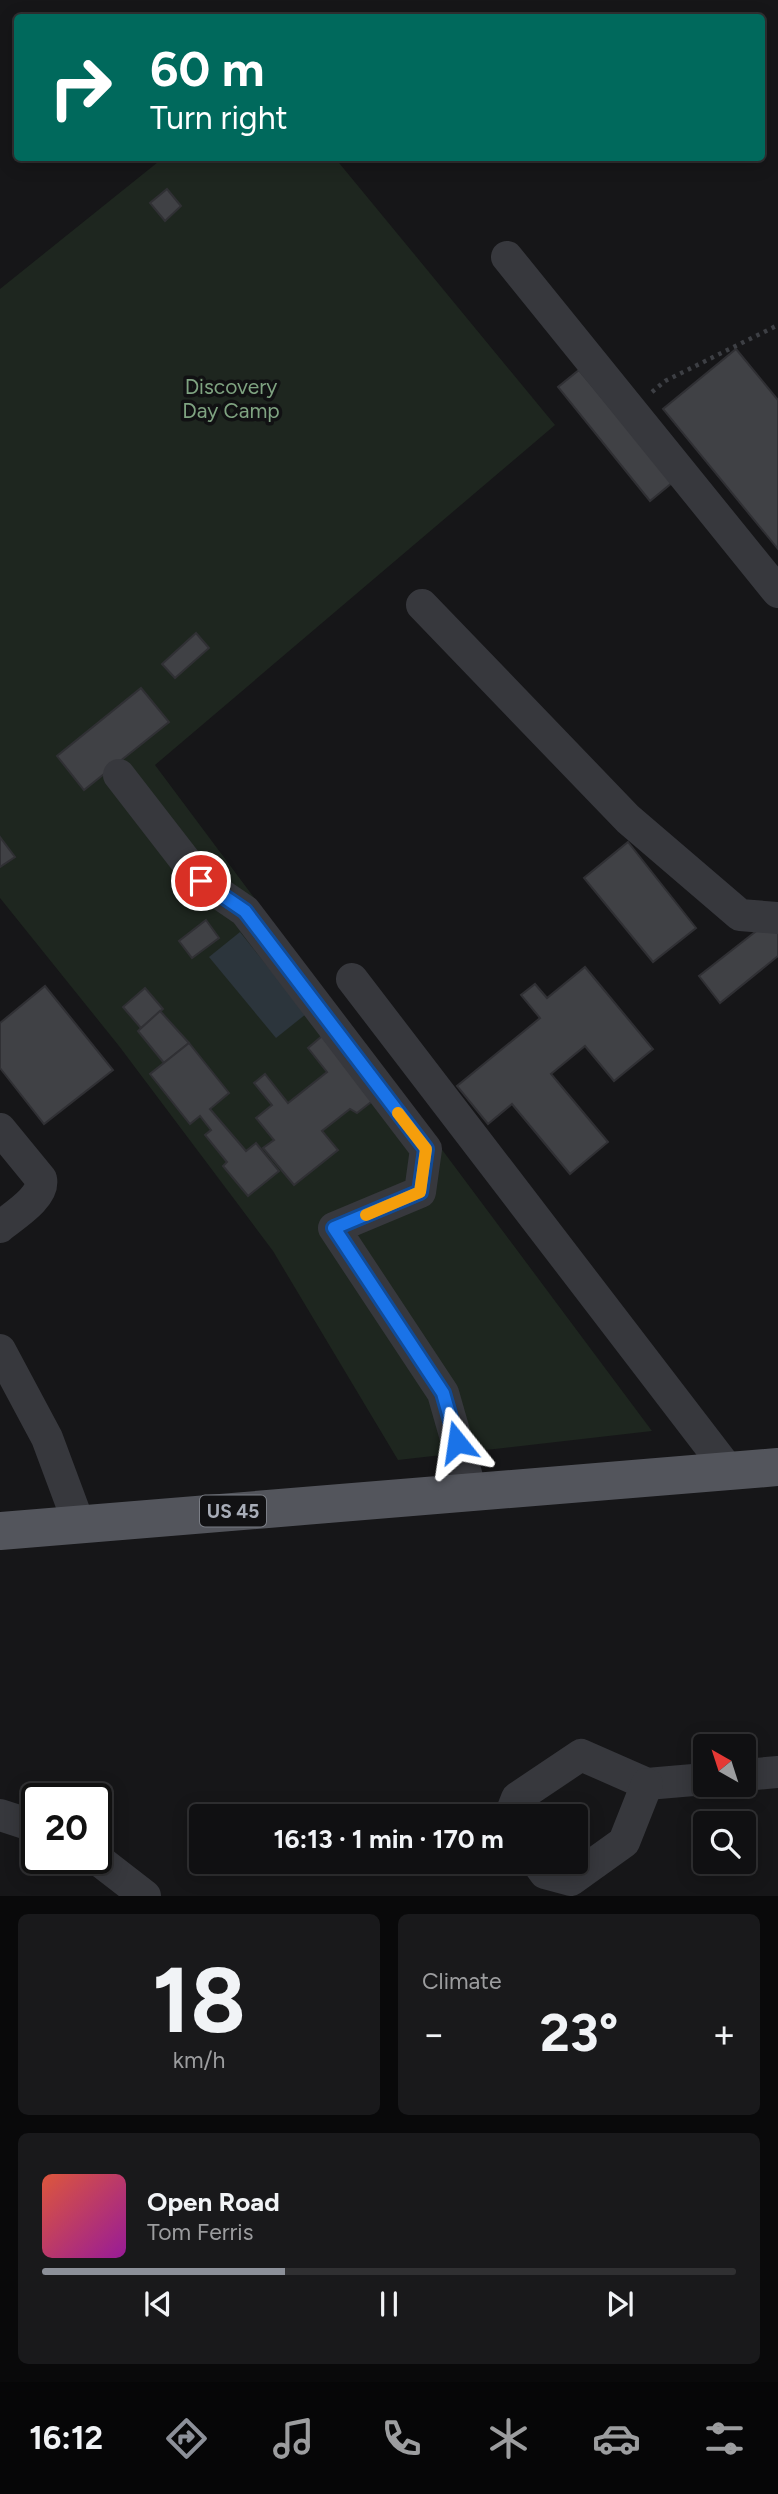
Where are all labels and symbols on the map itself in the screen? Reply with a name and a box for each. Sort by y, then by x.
park label: Discovery Day Camp [182,374,280,423]
pin [171,851,231,911]
position arrow [420,1405,494,1479]
road number: US 45 [200,1496,266,1526]
north arrow [693,1734,756,1797]
speed limit sign: 20 [21,1783,112,1874]

